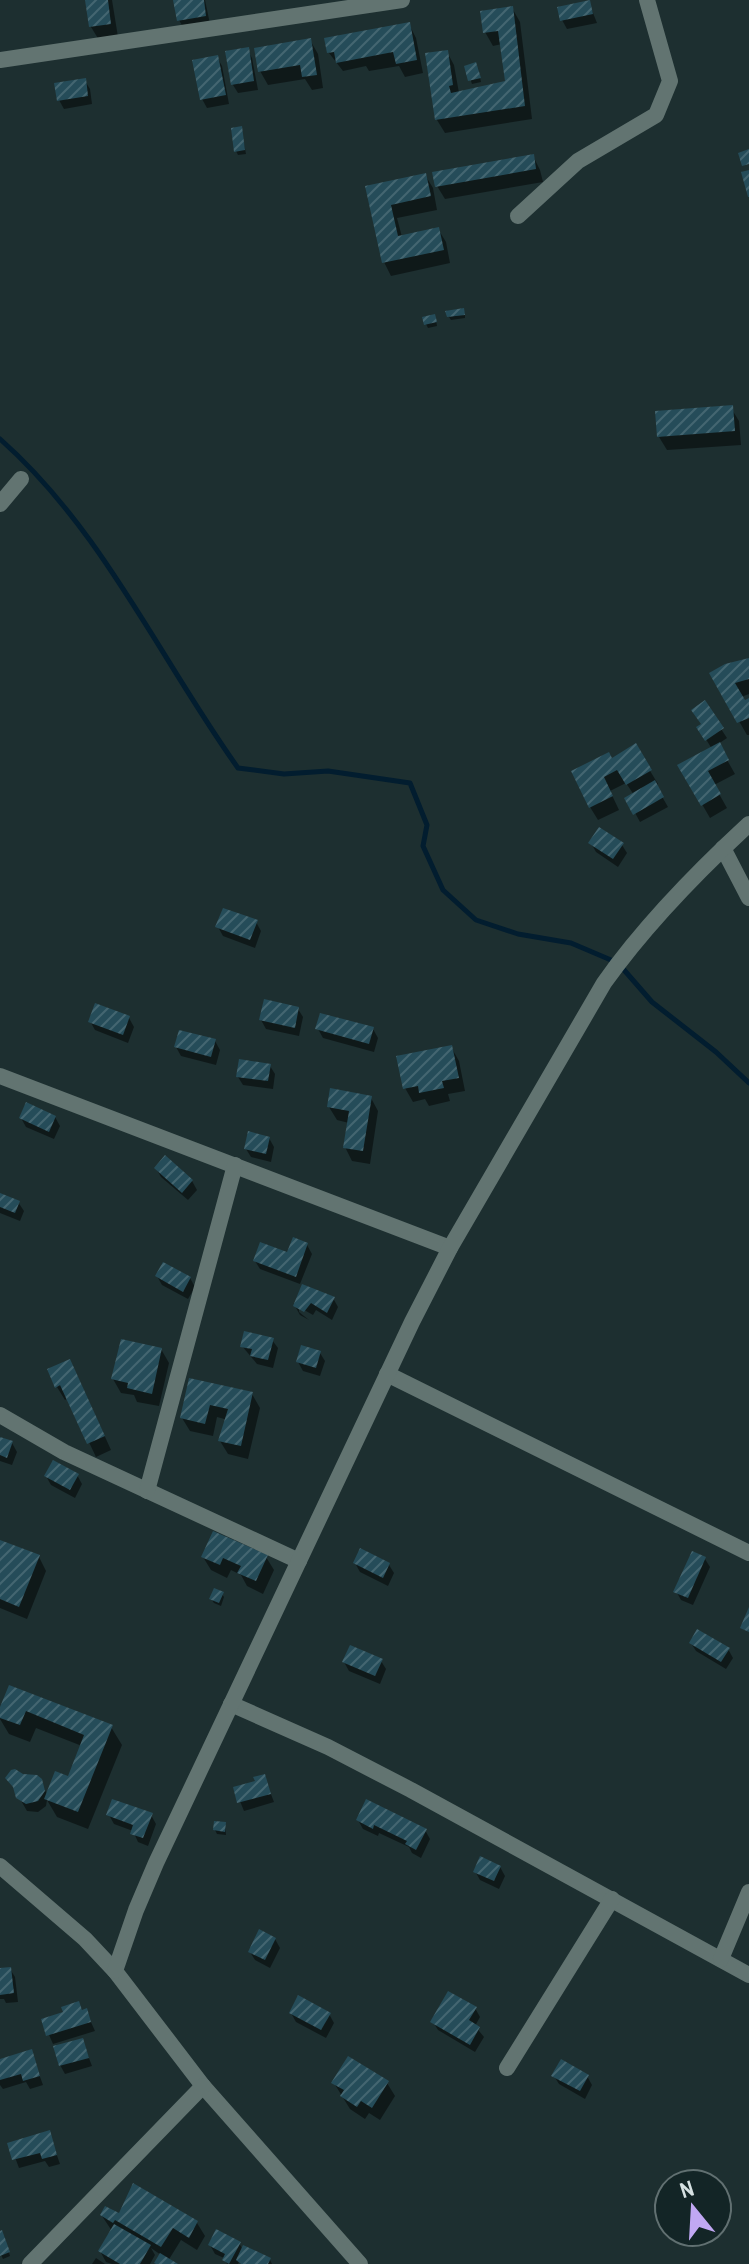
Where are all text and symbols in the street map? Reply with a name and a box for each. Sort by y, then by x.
north arrow [653,2168,733,2248]
text: N [676,2173,698,2205]

